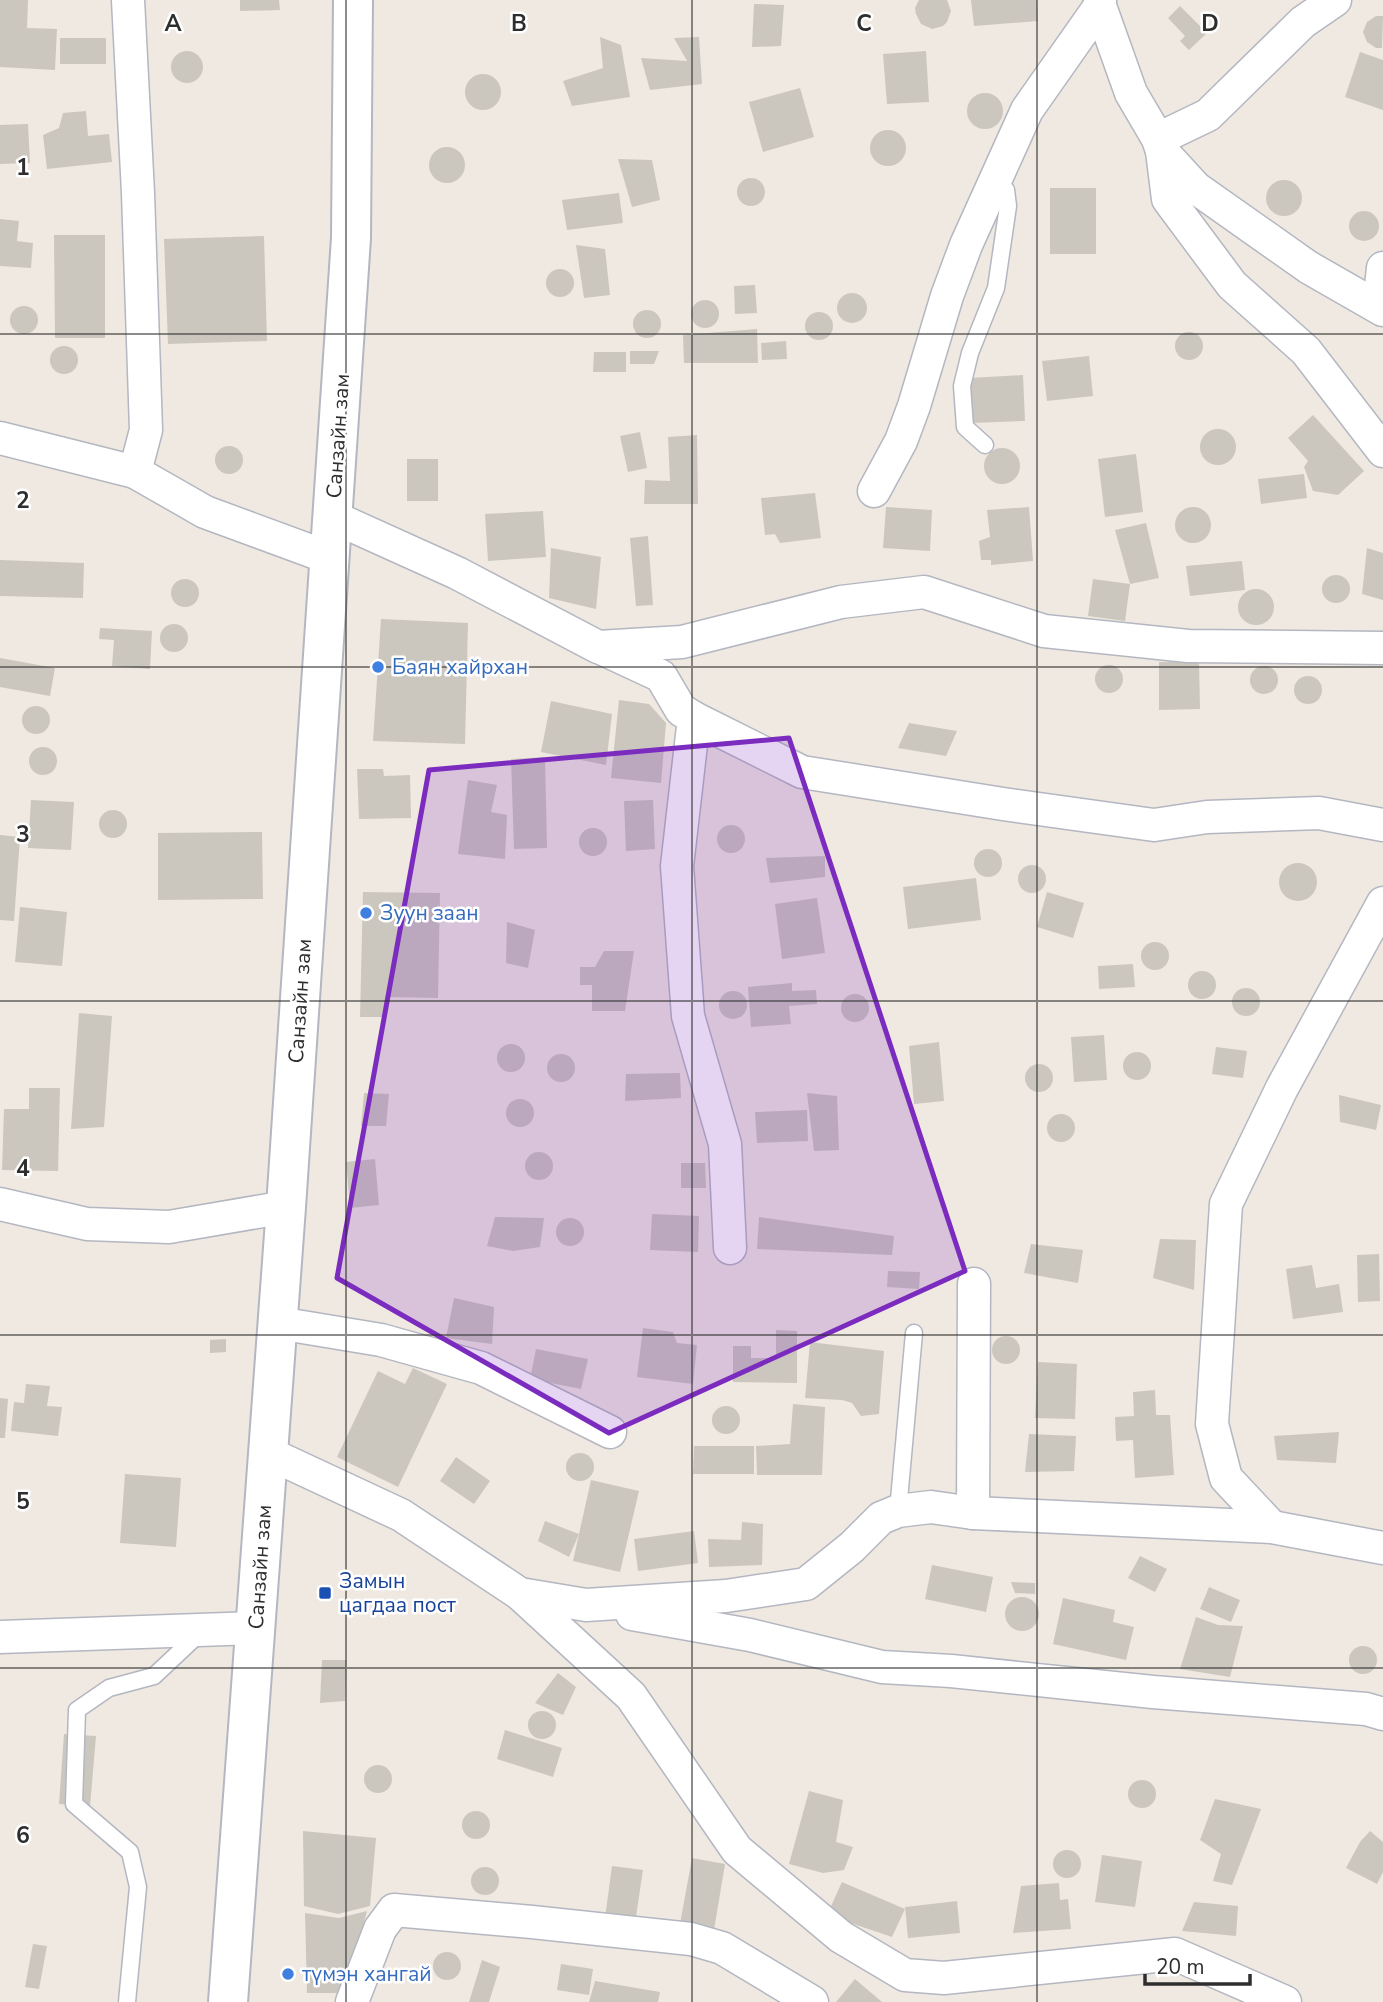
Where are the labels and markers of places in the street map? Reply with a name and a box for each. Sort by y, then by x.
place label: Баян хайрхан [392,653,528,681]
marker: Баян хайрхан [370,659,386,675]
place label: Зуун заан [380,899,479,927]
marker: Зуун заан [358,905,374,921]
place label: Замын цагдаа пост [339,1567,457,1619]
marker: Замын цагдаа пост [317,1585,333,1601]
place label: түмэн хангай [302,1960,432,1988]
marker: түмэн хангай [280,1966,296,1982]

